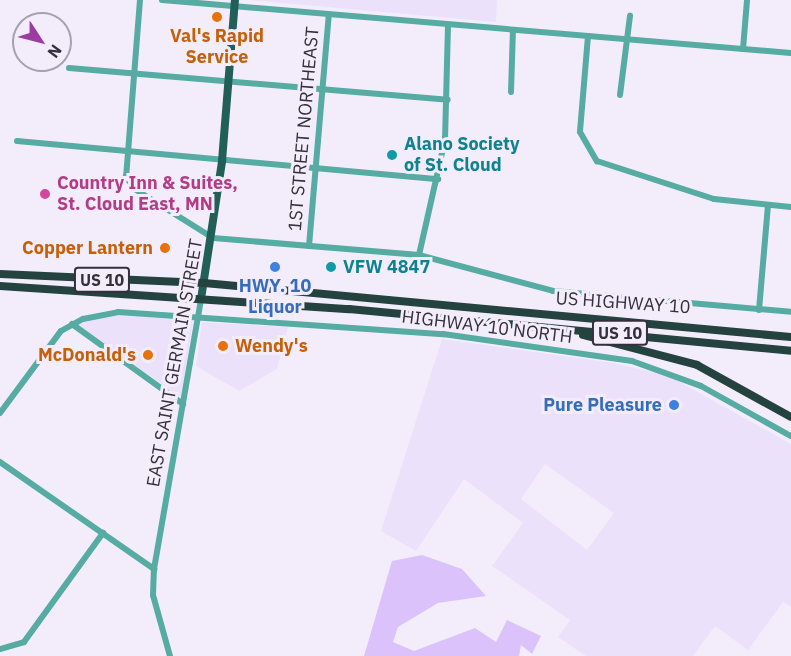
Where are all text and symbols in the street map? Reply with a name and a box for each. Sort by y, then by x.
marker: Val's Rapid Service [210,10,224,24]
north arrow [12,12,72,72]
place label: Val's Rapid Service [170,26,264,68]
street label: 1ST STREET NORTHEAST [284,26,324,232]
text: N [43,41,66,62]
place label: Alano Society of St. Cloud [404,134,520,176]
marker: Alano Society of St. Cloud [385,148,399,162]
place label: Country Inn & Suites, St. Cloud East, MN [57,173,238,216]
marker: Country Inn & Suites, St. Cloud East, MN [38,187,52,201]
place label: Copper Lantern [22,237,153,259]
street label: EAST SAINT GERMAIN STREET [143,237,207,489]
marker: Copper Lantern [158,241,172,255]
place label: VFW 4847 [343,256,430,278]
marker: HWY. 10 Liquor [268,260,282,274]
marker: VFW 4847 [324,260,338,274]
road number: US 10 [74,267,130,293]
place label: HWY. 10 Liquor [239,276,311,318]
street label: US HIGHWAY 10 [555,288,691,318]
street label: HIGHWAY 10 NORTH [400,306,574,348]
road number: US 10 [592,320,648,346]
place label: Wendy's [235,335,308,357]
marker: Wendy's [216,339,230,353]
place label: McDonald's [38,344,136,366]
marker: McDonald's [141,348,155,362]
place label: Pure Pleasure [543,394,662,416]
marker: Pure Pleasure [667,398,681,412]

